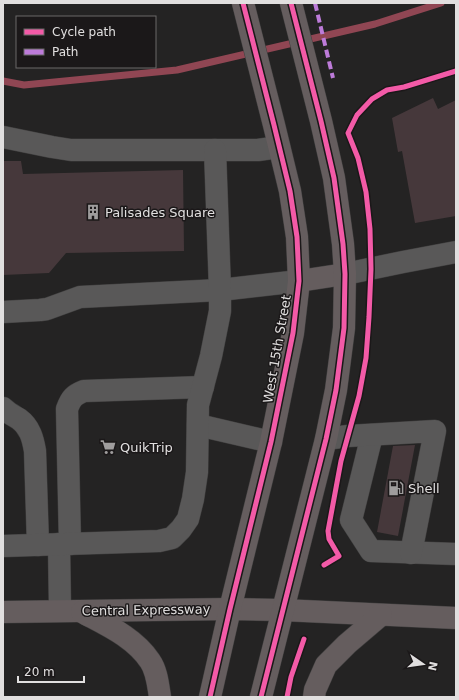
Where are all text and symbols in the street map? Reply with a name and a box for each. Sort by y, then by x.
legend [16,16,156,68]
text: Cycle path [52,25,116,39]
text: Path [52,45,78,59]
building icon: Palisades Square [84,203,102,221]
place label: Palisades Square [105,205,215,220]
street label: West 15th Street [260,294,294,404]
supermarket icon: QuikTrip [99,438,117,456]
place label: QuikTrip [120,440,173,455]
fuel station icon: Shell [387,479,405,497]
place label: Shell [408,481,440,496]
street label: Central Expressway [82,601,211,619]
north arrow [403,644,443,684]
scale bar [18,658,84,684]
text: N [425,660,440,672]
text: 20 m [24,665,55,679]

